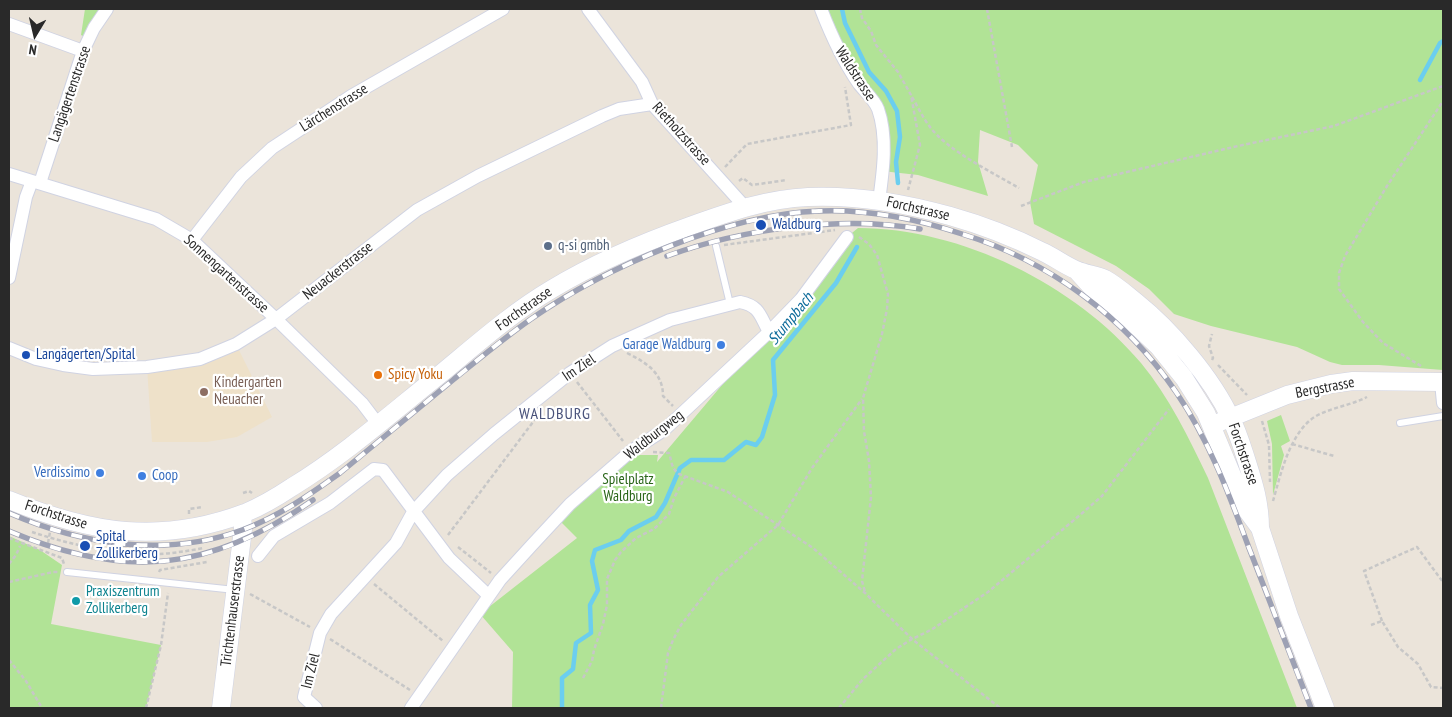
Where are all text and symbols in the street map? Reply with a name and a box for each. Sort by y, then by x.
north arrow [10,10,60,60]
text: N [28,40,38,59]
street label: Langägertenstrasse [45,43,95,145]
street label: Waldstrasse [831,43,879,105]
street label: Lärchenstrasse [297,80,371,136]
street label: Rietholzstrasse [648,99,714,169]
street label: Forchstrasse [885,193,951,225]
place label: Waldburg [772,216,821,234]
marker: Waldburg [754,218,768,232]
street label: Sonnengartenstrasse [180,231,272,317]
place label: q-si gmbh [558,237,610,255]
street label: Neuackerstrasse [299,238,377,304]
marker: q-si gmbh [542,240,554,252]
street label: Forchstrasse [492,283,556,335]
water label: Stumpbach [764,289,818,349]
place label: Garage Waldburg [622,336,711,354]
marker: Garage Waldburg [715,339,727,351]
place label: Langägerten/Spital [36,346,135,364]
marker: Langägerten/Spital [20,349,32,361]
street label: Im Ziel [559,350,599,386]
place label: Spicy Yoku [388,366,443,384]
marker: Spicy Yoku [372,369,384,381]
street label: Bergstrasse [1294,373,1356,403]
place label: Kindergarten Neuacher [214,374,282,409]
marker: Kindergarten Neuacher [198,386,210,398]
district label: WALDBURG [518,404,592,424]
street label: Waldburgweg [621,406,687,464]
street label: Forchstrasse [1224,421,1262,487]
place label: Verdissimo [34,464,90,482]
marker: Verdissimo [94,467,106,479]
place label: Coop [152,467,178,485]
marker: Coop [136,470,148,482]
park label: Spielplatz Waldburg [602,471,654,506]
street label: Forchstrasse [23,496,89,534]
place label: Spital Zollikerberg [96,528,158,563]
marker: Spital Zollikerberg [78,539,92,553]
street label: Trichtenhauserstrasse [217,554,249,668]
place label: Praxiszentrum Zollikerberg [86,583,159,618]
marker: Praxiszentrum Zollikerberg [70,595,82,607]
street label: Im Ziel [298,651,324,691]

